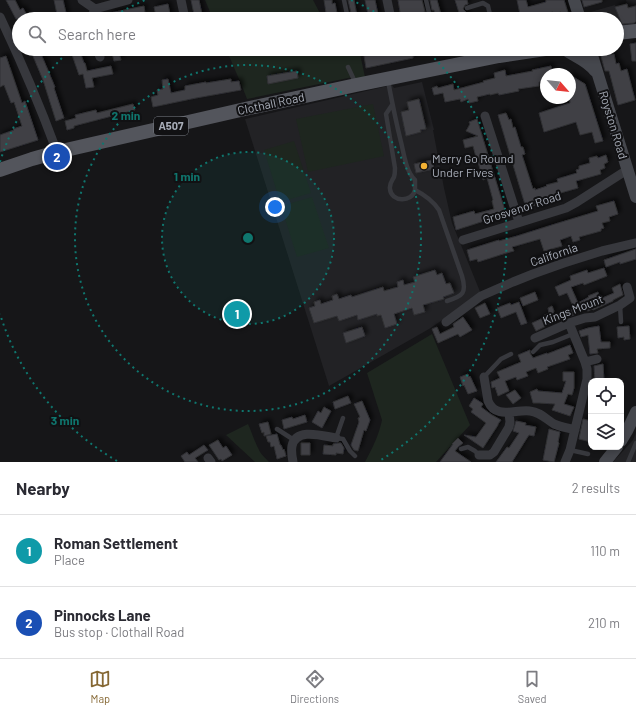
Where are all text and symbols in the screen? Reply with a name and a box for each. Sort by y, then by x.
search box [12,12,624,56]
icon: search [26,23,48,45]
text: Search here [58,25,136,43]
north arrow [540,68,576,104]
street label: Clothall Road [236,89,305,117]
street label: Royston Road [597,89,631,161]
text: 2 min [112,108,140,122]
road number: A507 [154,117,188,135]
pin: 2 [44,142,70,172]
place label: Merry Go Round Under Fives [432,151,513,179]
marker: Merry Go Round Under Fives [419,161,429,171]
text: 1 min [174,169,200,183]
street label: Grosvenor Road [481,188,563,226]
your location [265,197,285,217]
centre of rings [241,231,255,245]
street label: California [528,239,579,269]
street label: Kings Mount [540,291,605,327]
pin: 1 [224,299,250,329]
map controls [588,378,624,450]
button: locate [588,378,624,414]
text: 3 min [51,413,79,427]
button: layers [588,414,624,450]
text: Nearby [16,478,70,498]
text: 2 results [572,480,620,496]
text: Roman Settlement [54,534,178,552]
text: 1 [27,543,31,559]
text: 110 m [590,543,620,559]
text: Place [54,552,85,568]
text: Pinnocks Lane [54,606,151,624]
text: 2 [25,615,33,631]
text: 210 m [588,615,620,631]
text: Bus stop · Clothall Road [54,624,184,640]
tab: Map [89,668,111,705]
tab: Directions [290,668,339,705]
tab: Saved [518,668,547,705]

